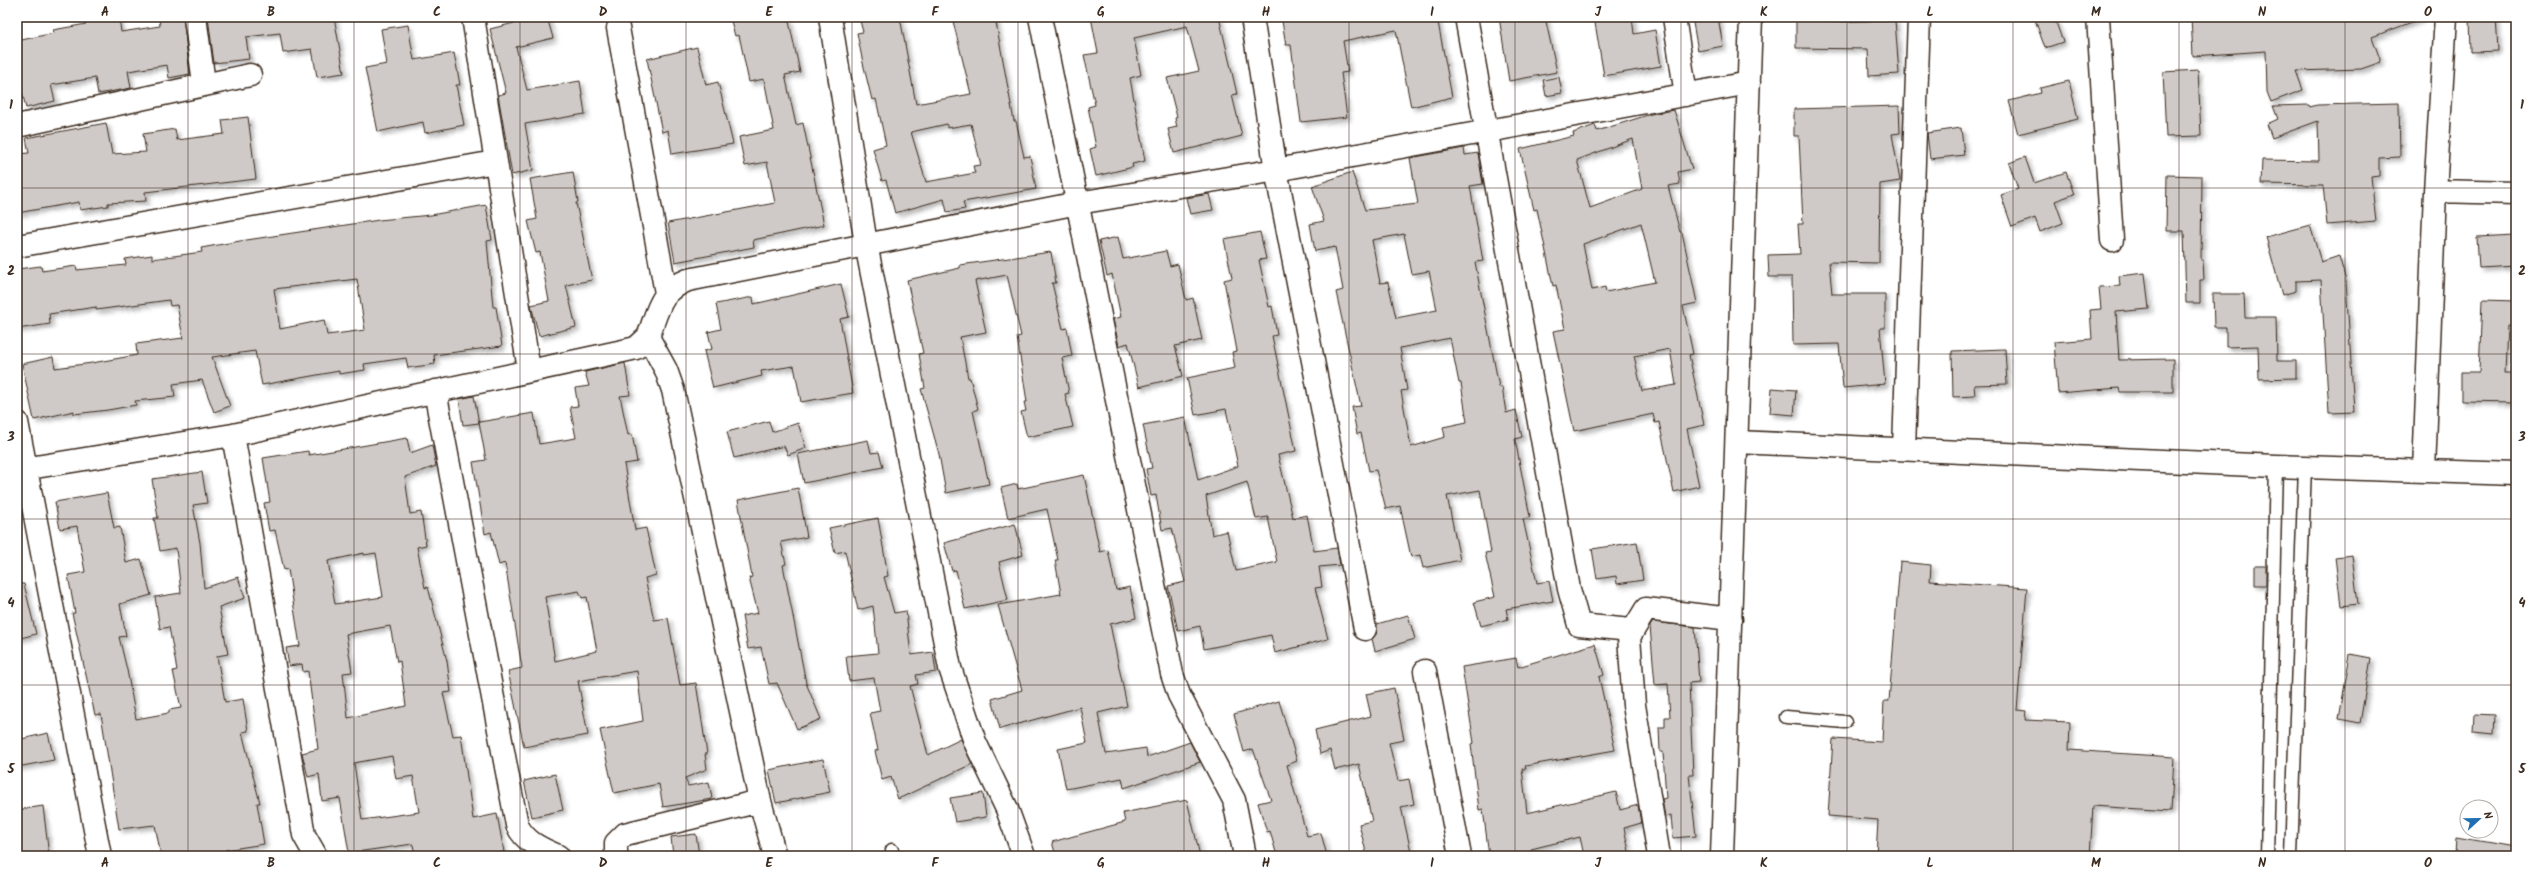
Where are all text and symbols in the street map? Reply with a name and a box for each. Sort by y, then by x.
text: A [101,2,109,23]
text: B [267,2,275,23]
text: C [433,2,441,23]
text: D [599,2,608,23]
text: E [765,2,773,23]
text: F [931,2,939,23]
text: G [1097,2,1105,23]
text: H [1262,2,1271,23]
text: I [1430,2,1434,23]
text: J [1595,2,1602,23]
text: K [1760,2,1768,23]
text: L [1926,2,1934,23]
text: M [2091,2,2101,23]
text: N [2258,2,2267,23]
text: O [2424,2,2432,23]
text: 1 [9,95,13,116]
text: 1 [2520,95,2524,116]
text: 2 [7,261,15,282]
text: 2 [2518,261,2526,282]
text: 3 [6,427,15,448]
text: 3 [2517,427,2526,448]
text: 4 [7,593,15,614]
text: 4 [2518,593,2526,614]
text: 5 [7,759,16,780]
text: 5 [2518,759,2527,780]
north arrow [2459,799,2499,839]
text: N [2478,809,2497,822]
text: A [101,853,109,873]
text: B [267,853,275,873]
text: C [433,853,441,873]
text: D [599,853,608,873]
text: E [765,853,773,873]
text: F [931,853,939,873]
text: G [1097,853,1105,873]
text: H [1262,853,1271,873]
text: I [1430,853,1434,873]
text: J [1595,853,1602,873]
text: K [1760,853,1768,873]
text: L [1926,853,1934,873]
text: M [2091,853,2101,873]
text: N [2258,853,2267,873]
text: O [2424,853,2432,873]

